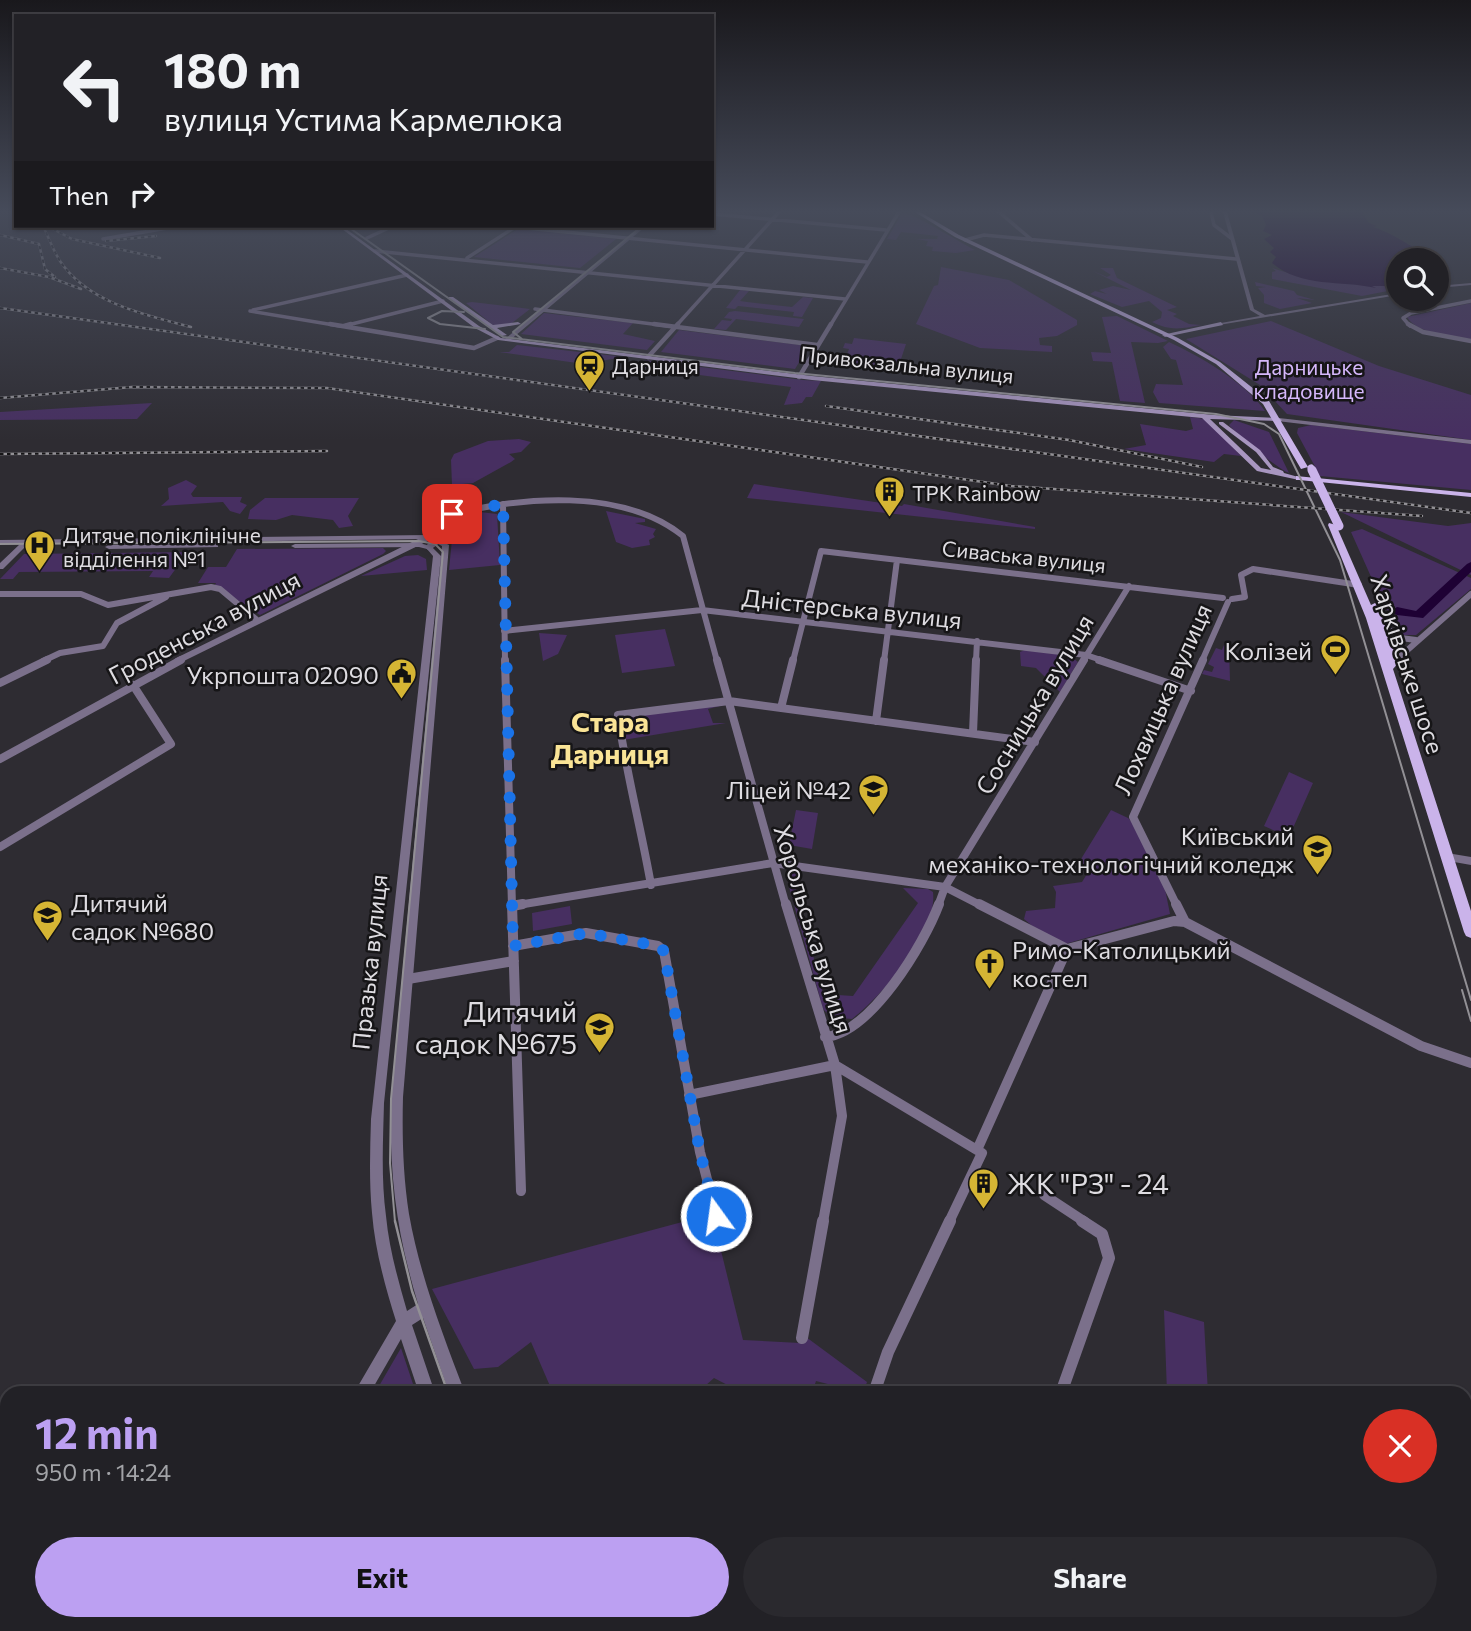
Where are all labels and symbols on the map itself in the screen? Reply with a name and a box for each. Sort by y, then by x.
street label: Привокзальна вулиця [799,340,1015,388]
station icon: Дарниця [572,348,606,392]
place label: Дарниця [612,353,699,378]
park label: Дарницьке кладовище [1253,354,1365,403]
building icon: ТРК Rainbow [872,475,906,519]
place label: ТРК Rainbow [912,480,1041,505]
pin [422,484,482,544]
place label: Дитяче поліклінічне відділення №1 [63,522,261,571]
hospital icon: Дитяче поліклінічне відділення №1 [23,529,57,573]
street label: Сиваська вулиця [941,535,1107,577]
street label: Гроденська вулиця [103,564,305,690]
street label: Харківське шосе [1365,571,1451,757]
street label: Дністерська вулиця [741,582,963,634]
street label: Лохвицька вулиця [1107,599,1217,799]
street label: Сосницька вулиця [969,609,1099,799]
sports icon: Колізей [1318,633,1352,677]
place label: Колізей [1225,636,1312,665]
public building icon: Укрпошта 02090 [385,657,419,701]
place label: Укрпошта 02090 [186,660,379,689]
district label: Стара Дарниця [551,704,669,770]
school or university icon: Ліцей №42 [857,772,891,816]
place label: Ліцей №42 [726,775,851,804]
street label: Хорольська вулиця [768,821,860,1037]
place label: Київський механіко-технологічний коледж [929,821,1294,878]
school or university icon: Київський механіко-технологічний коледж [1300,832,1334,876]
street label: Празька вулиця [345,873,393,1051]
place label: Дитячий садок №680 [71,888,214,945]
school or university icon: Дитячий садок №680 [31,899,65,943]
place label: Римо-Католицький костел [1012,935,1230,992]
church icon: Римо-Католицький костел [972,946,1006,990]
place label: Дитячий садок №675 [415,994,577,1060]
school or university icon: Дитячий садок №675 [583,1010,617,1054]
building icon: ЖК "РЗ" - 24 [967,1166,1001,1210]
place label: ЖК "РЗ" - 24 [1007,1166,1169,1200]
position arrow [679,1179,753,1253]

